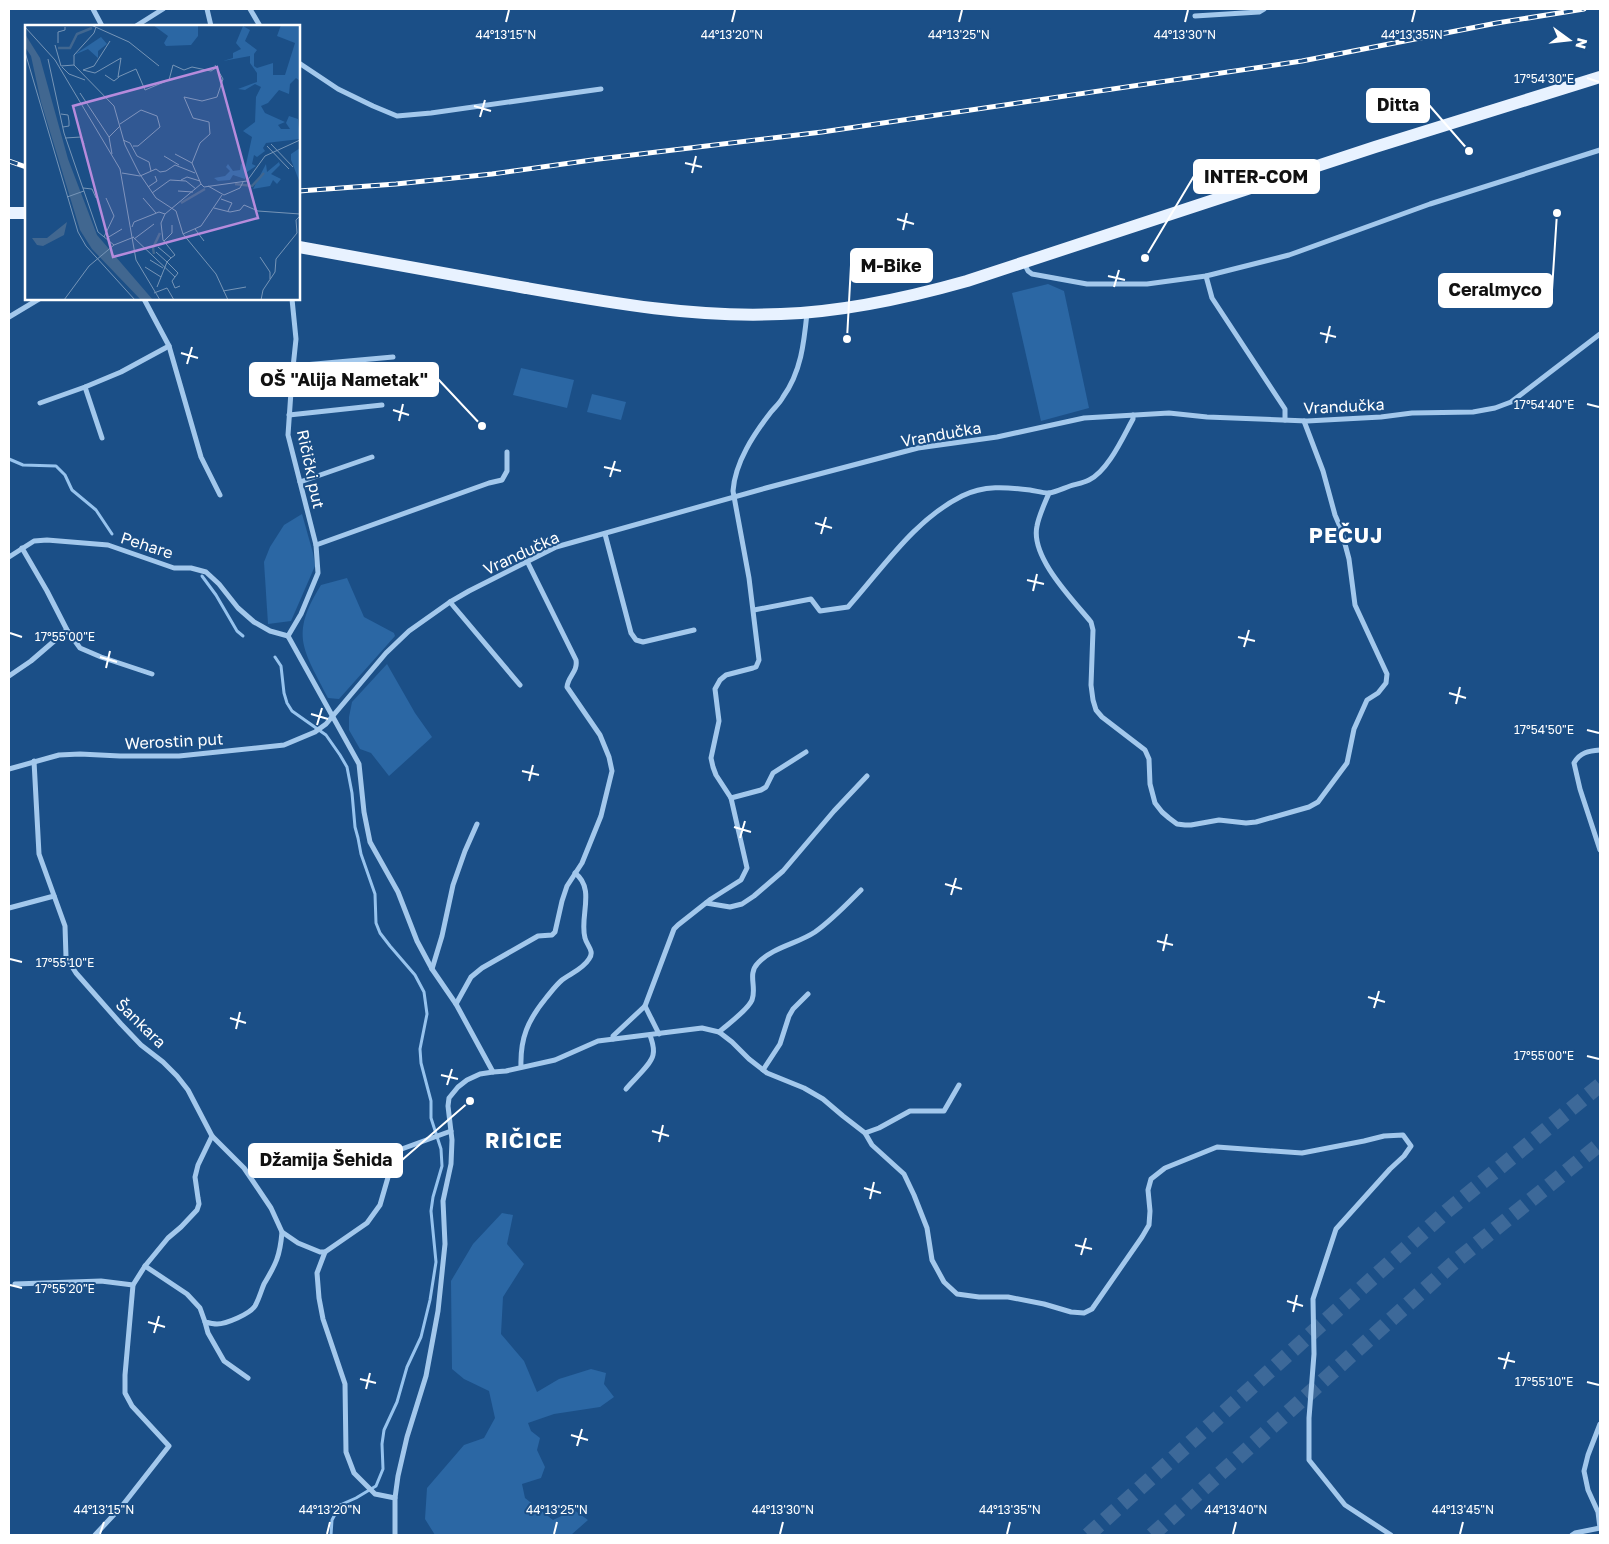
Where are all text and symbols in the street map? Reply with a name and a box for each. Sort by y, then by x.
north arrow [1544,15,1594,65]
inset map [25,25,300,300]
text: 44°13'15"N [476,27,536,42]
text: 44°13'20"N [701,27,763,42]
text: 44°13'25"N [928,27,990,42]
text: 44°13'30"N [1154,27,1216,42]
text: 44°13'35"N [1381,27,1443,42]
text: N [1572,36,1592,51]
text: 17°54'30"E [1514,71,1574,86]
callout: Ditta [1367,89,1429,122]
text: Ditta [1377,93,1419,115]
callout: INTER-COM [1194,160,1319,193]
text: INTER-COM [1204,165,1308,187]
callout: M-Bike [851,249,932,282]
text: M-Bike [860,254,922,276]
callout: Ceralmyco [1439,274,1552,307]
text: Ceralmyco [1448,278,1542,300]
callout: OŠ "Alija Nametak" [250,363,438,396]
text: OŠ "Alija Nametak" [260,368,428,390]
street label: Vrandučka [1303,394,1385,418]
text: 17°54'40"E [1514,397,1574,412]
street label: Vrandučka [899,417,983,451]
street label: Ričički put [293,428,329,510]
district label: PEČUJ [1309,522,1383,548]
street label: Pehare [118,527,176,563]
street label: Vrandučka [480,527,562,579]
text: 17°55'00"E [35,629,95,644]
text: 17°54'50"E [1514,722,1574,737]
street label: Werostin put [124,728,224,754]
text: 17°55'10"E [36,955,94,970]
street label: Šankara [112,994,170,1052]
text: 17°55'00"E [1514,1048,1574,1063]
district label: RIČICE [485,1127,563,1153]
callout: Džamija Šehida [249,1144,402,1177]
text: Džamija Šehida [260,1148,392,1170]
text: 17°55'20"E [35,1281,95,1296]
text: 17°55'10"E [1515,1374,1573,1389]
text: 44°13'15"N [74,1502,134,1517]
text: 44°13'20"N [299,1502,361,1517]
text: 44°13'25"N [526,1502,588,1517]
text: 44°13'30"N [752,1502,814,1517]
text: 44°13'35"N [979,1502,1041,1517]
text: 44°13'40"N [1205,1502,1267,1517]
text: 44°13'45"N [1432,1502,1494,1517]

